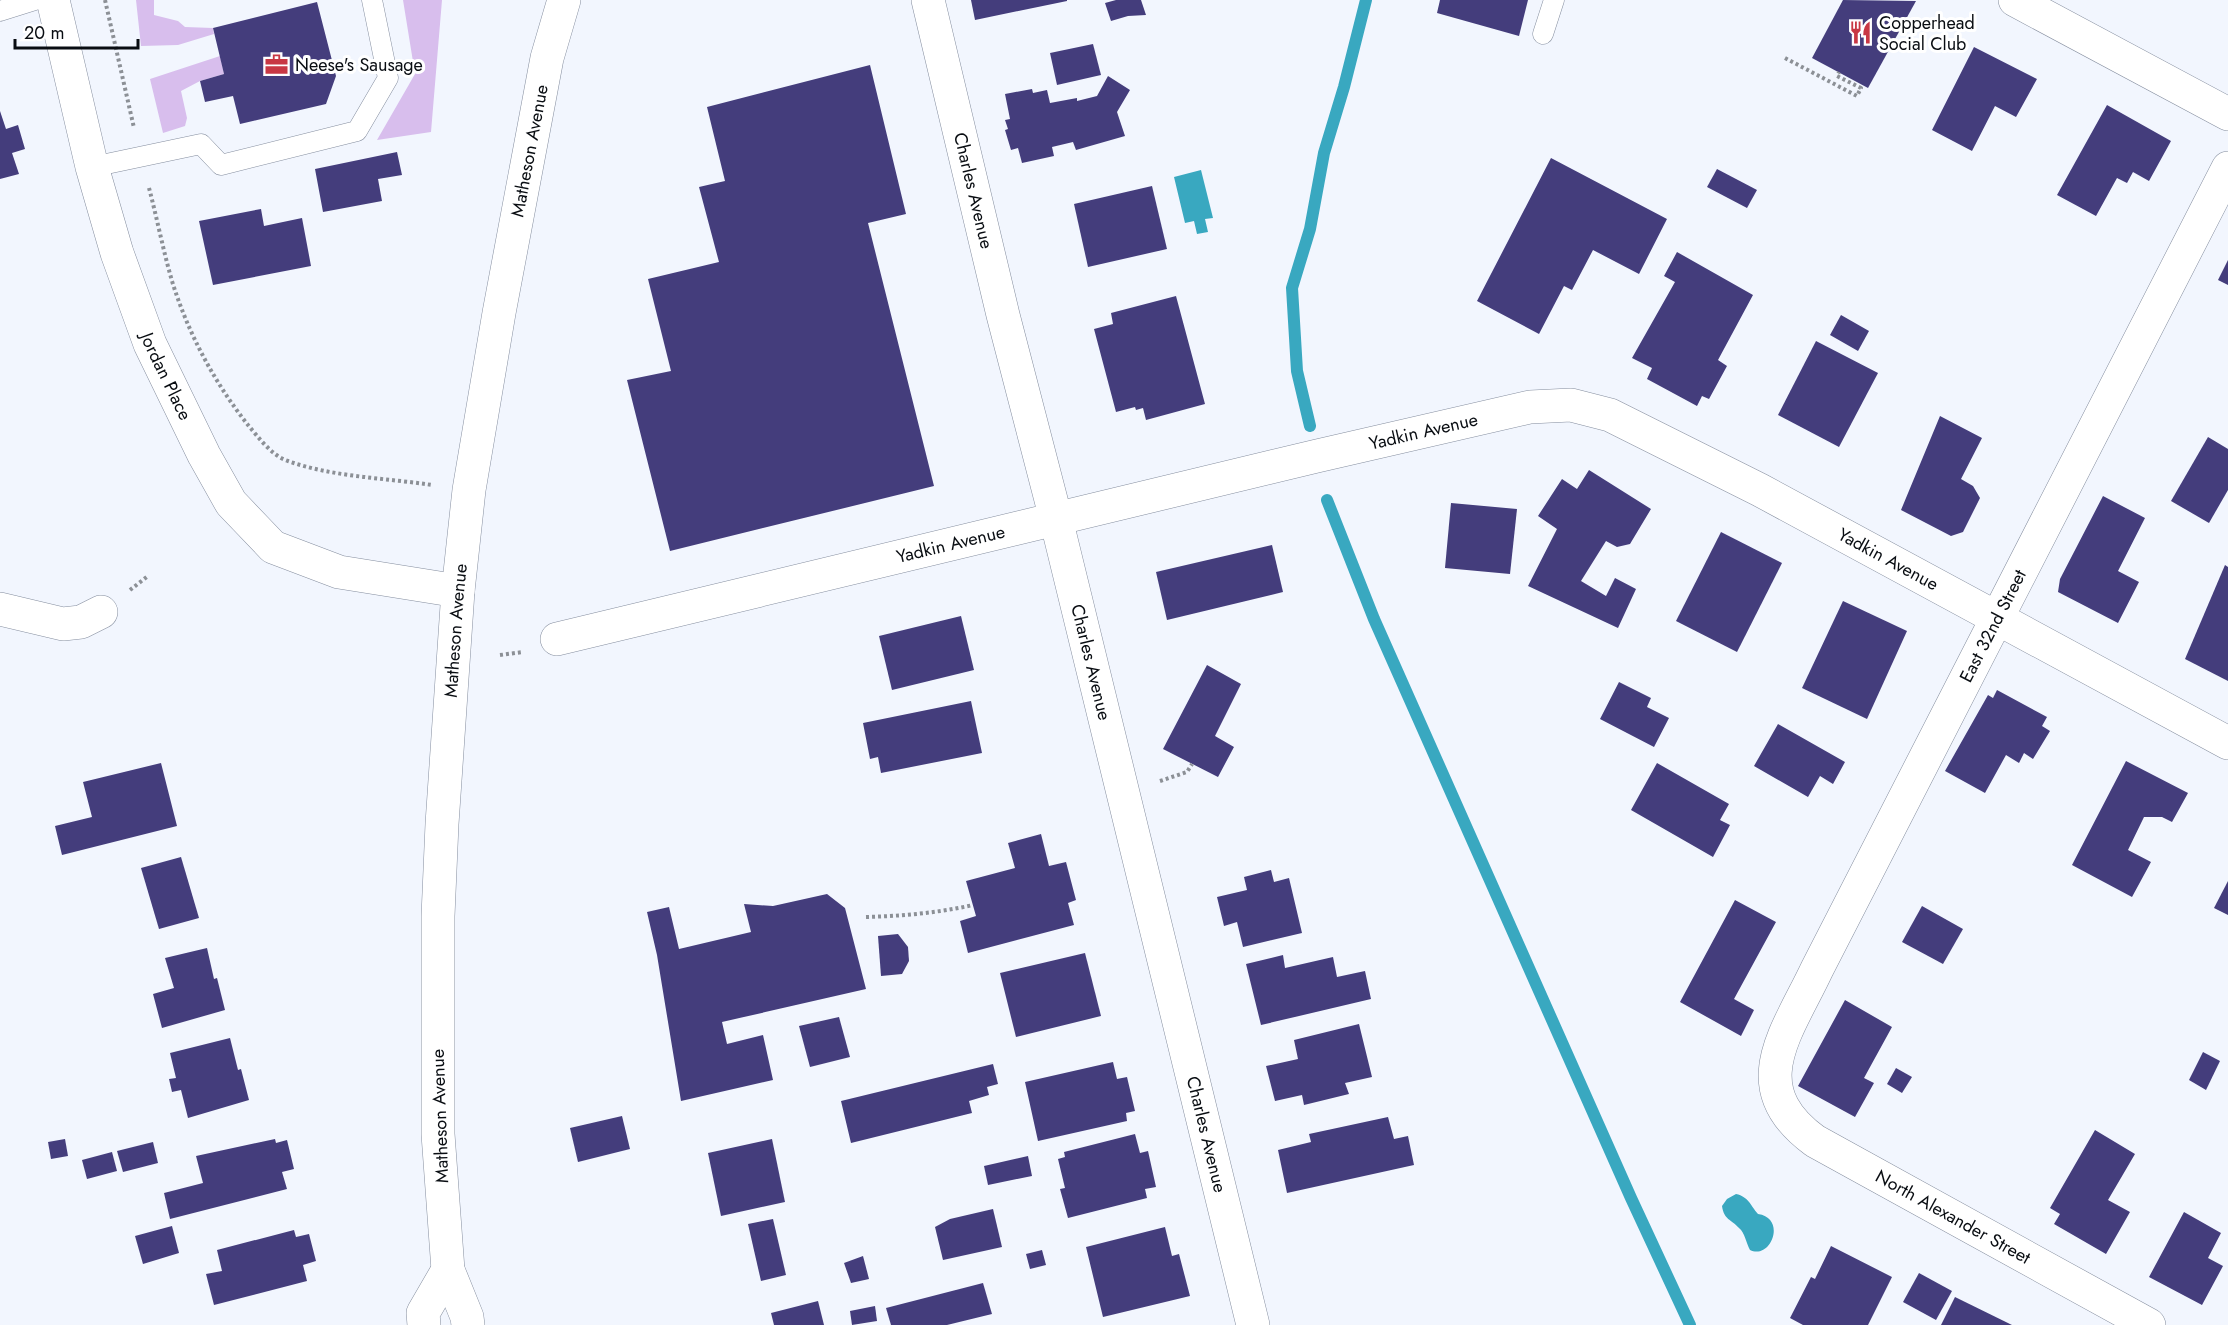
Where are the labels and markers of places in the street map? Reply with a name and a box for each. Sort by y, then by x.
place label: Copperhead Social Club [1879,10,1975,57]
restaurant icon: Copperhead Social Club [1848,20,1874,46]
office icon: Neese's Sausage [264,52,290,78]
place label: Neese's Sausage [295,52,423,78]

